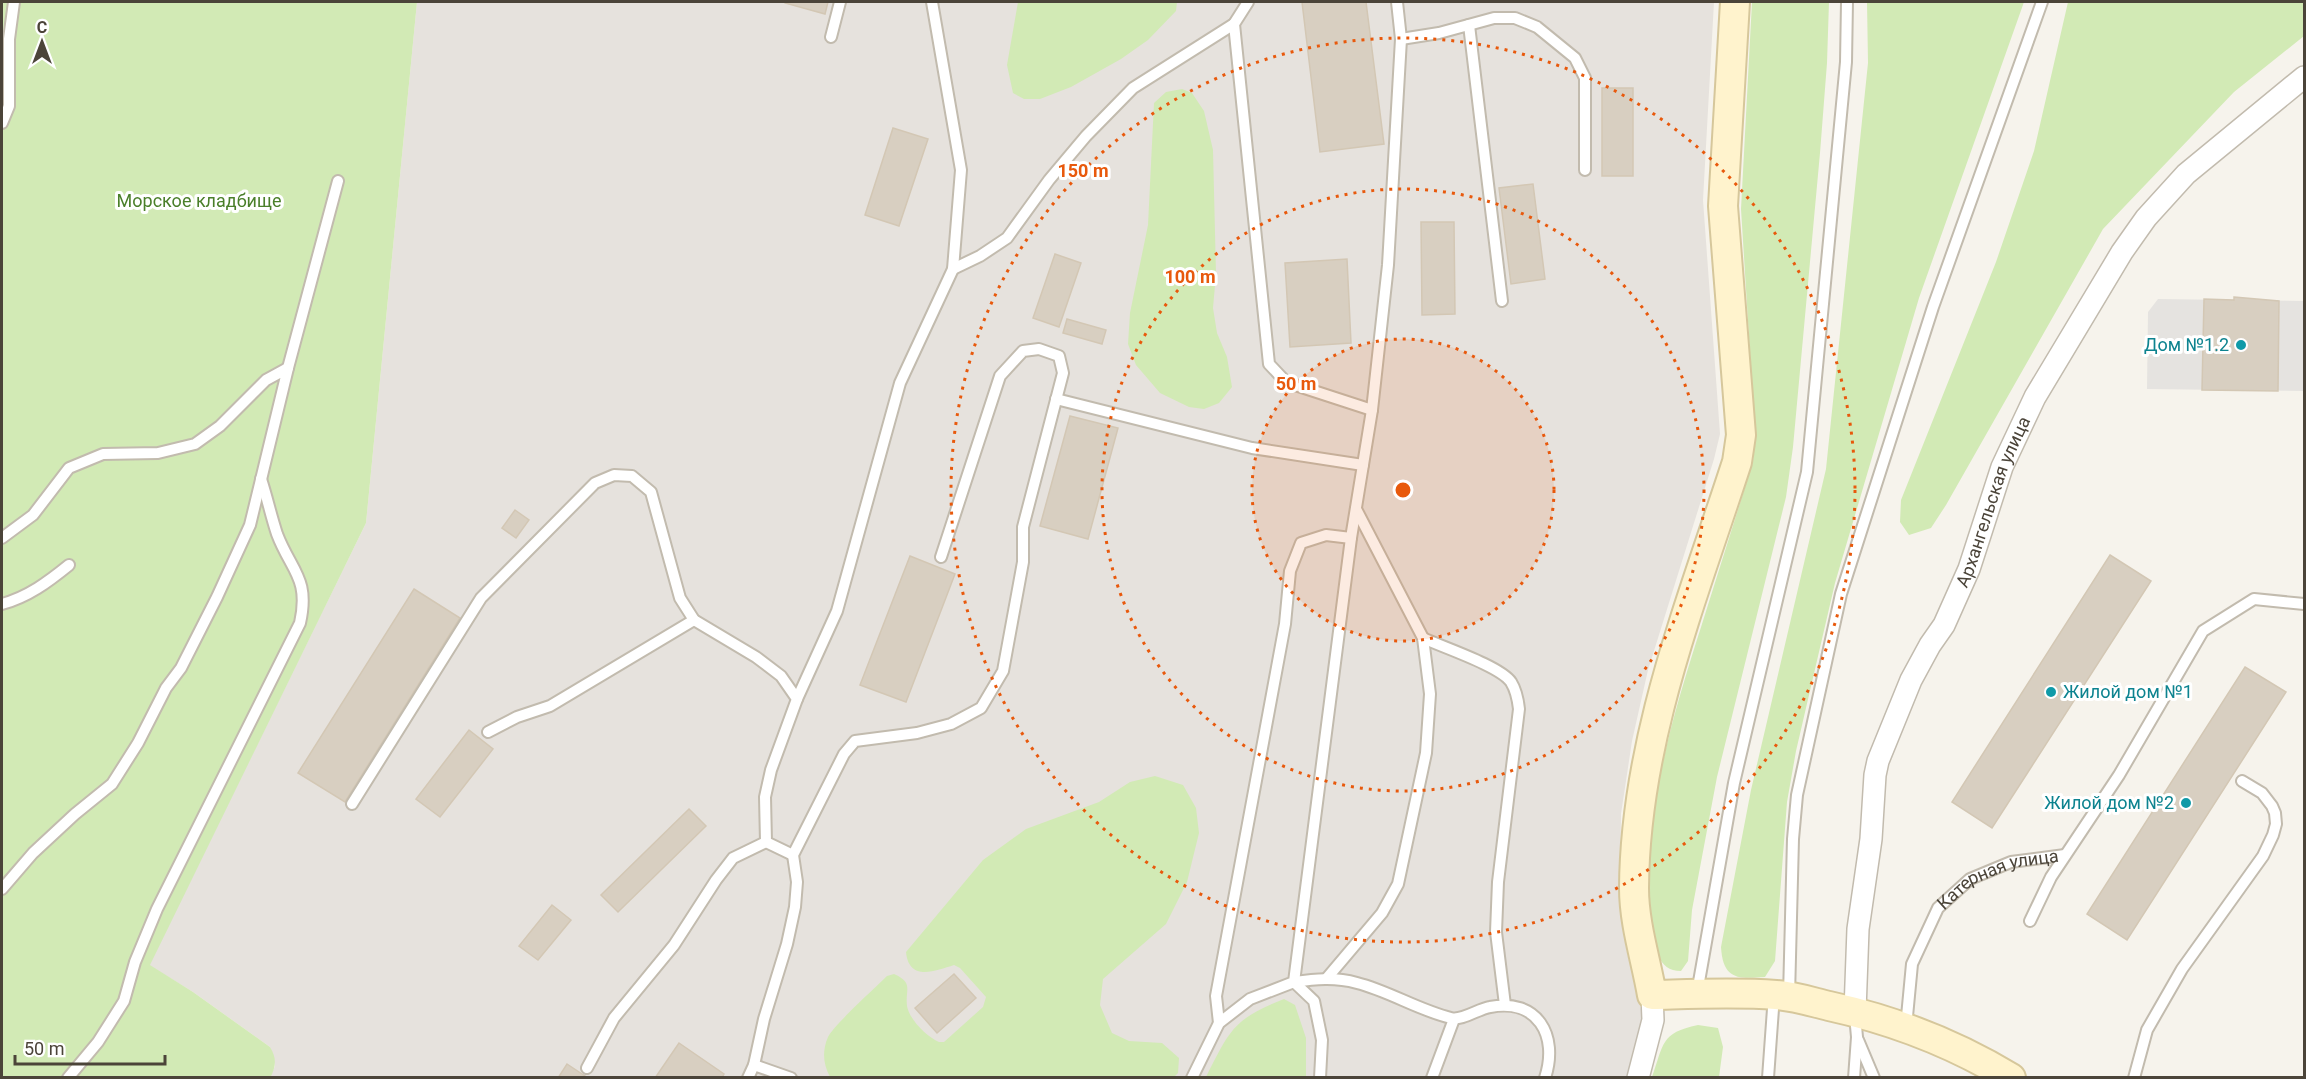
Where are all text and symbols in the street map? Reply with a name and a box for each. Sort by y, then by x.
north arrow [12,12,72,72]
text: С [37,18,47,37]
text: 150 m [1057,160,1109,181]
park label: Морское кладбище [117,190,281,211]
text: 100 m [1164,266,1216,287]
place label: Дом №1.2 [2144,334,2229,355]
marker: Дом №1.2 [2234,338,2248,352]
text: 50 m [1276,373,1316,394]
street label: Архангельская улица [1951,413,2034,590]
centre of rings [1393,480,1413,500]
place label: Жилой дом №1 [2063,681,2193,702]
marker: Жилой дом №1 [2044,685,2058,699]
place label: Жилой дом №2 [2044,792,2174,813]
marker: Жилой дом №2 [2179,796,2193,810]
street label: Катерная улица [1933,845,2060,914]
scale bar [15,1028,165,1066]
text: 50 m [24,1038,64,1059]

